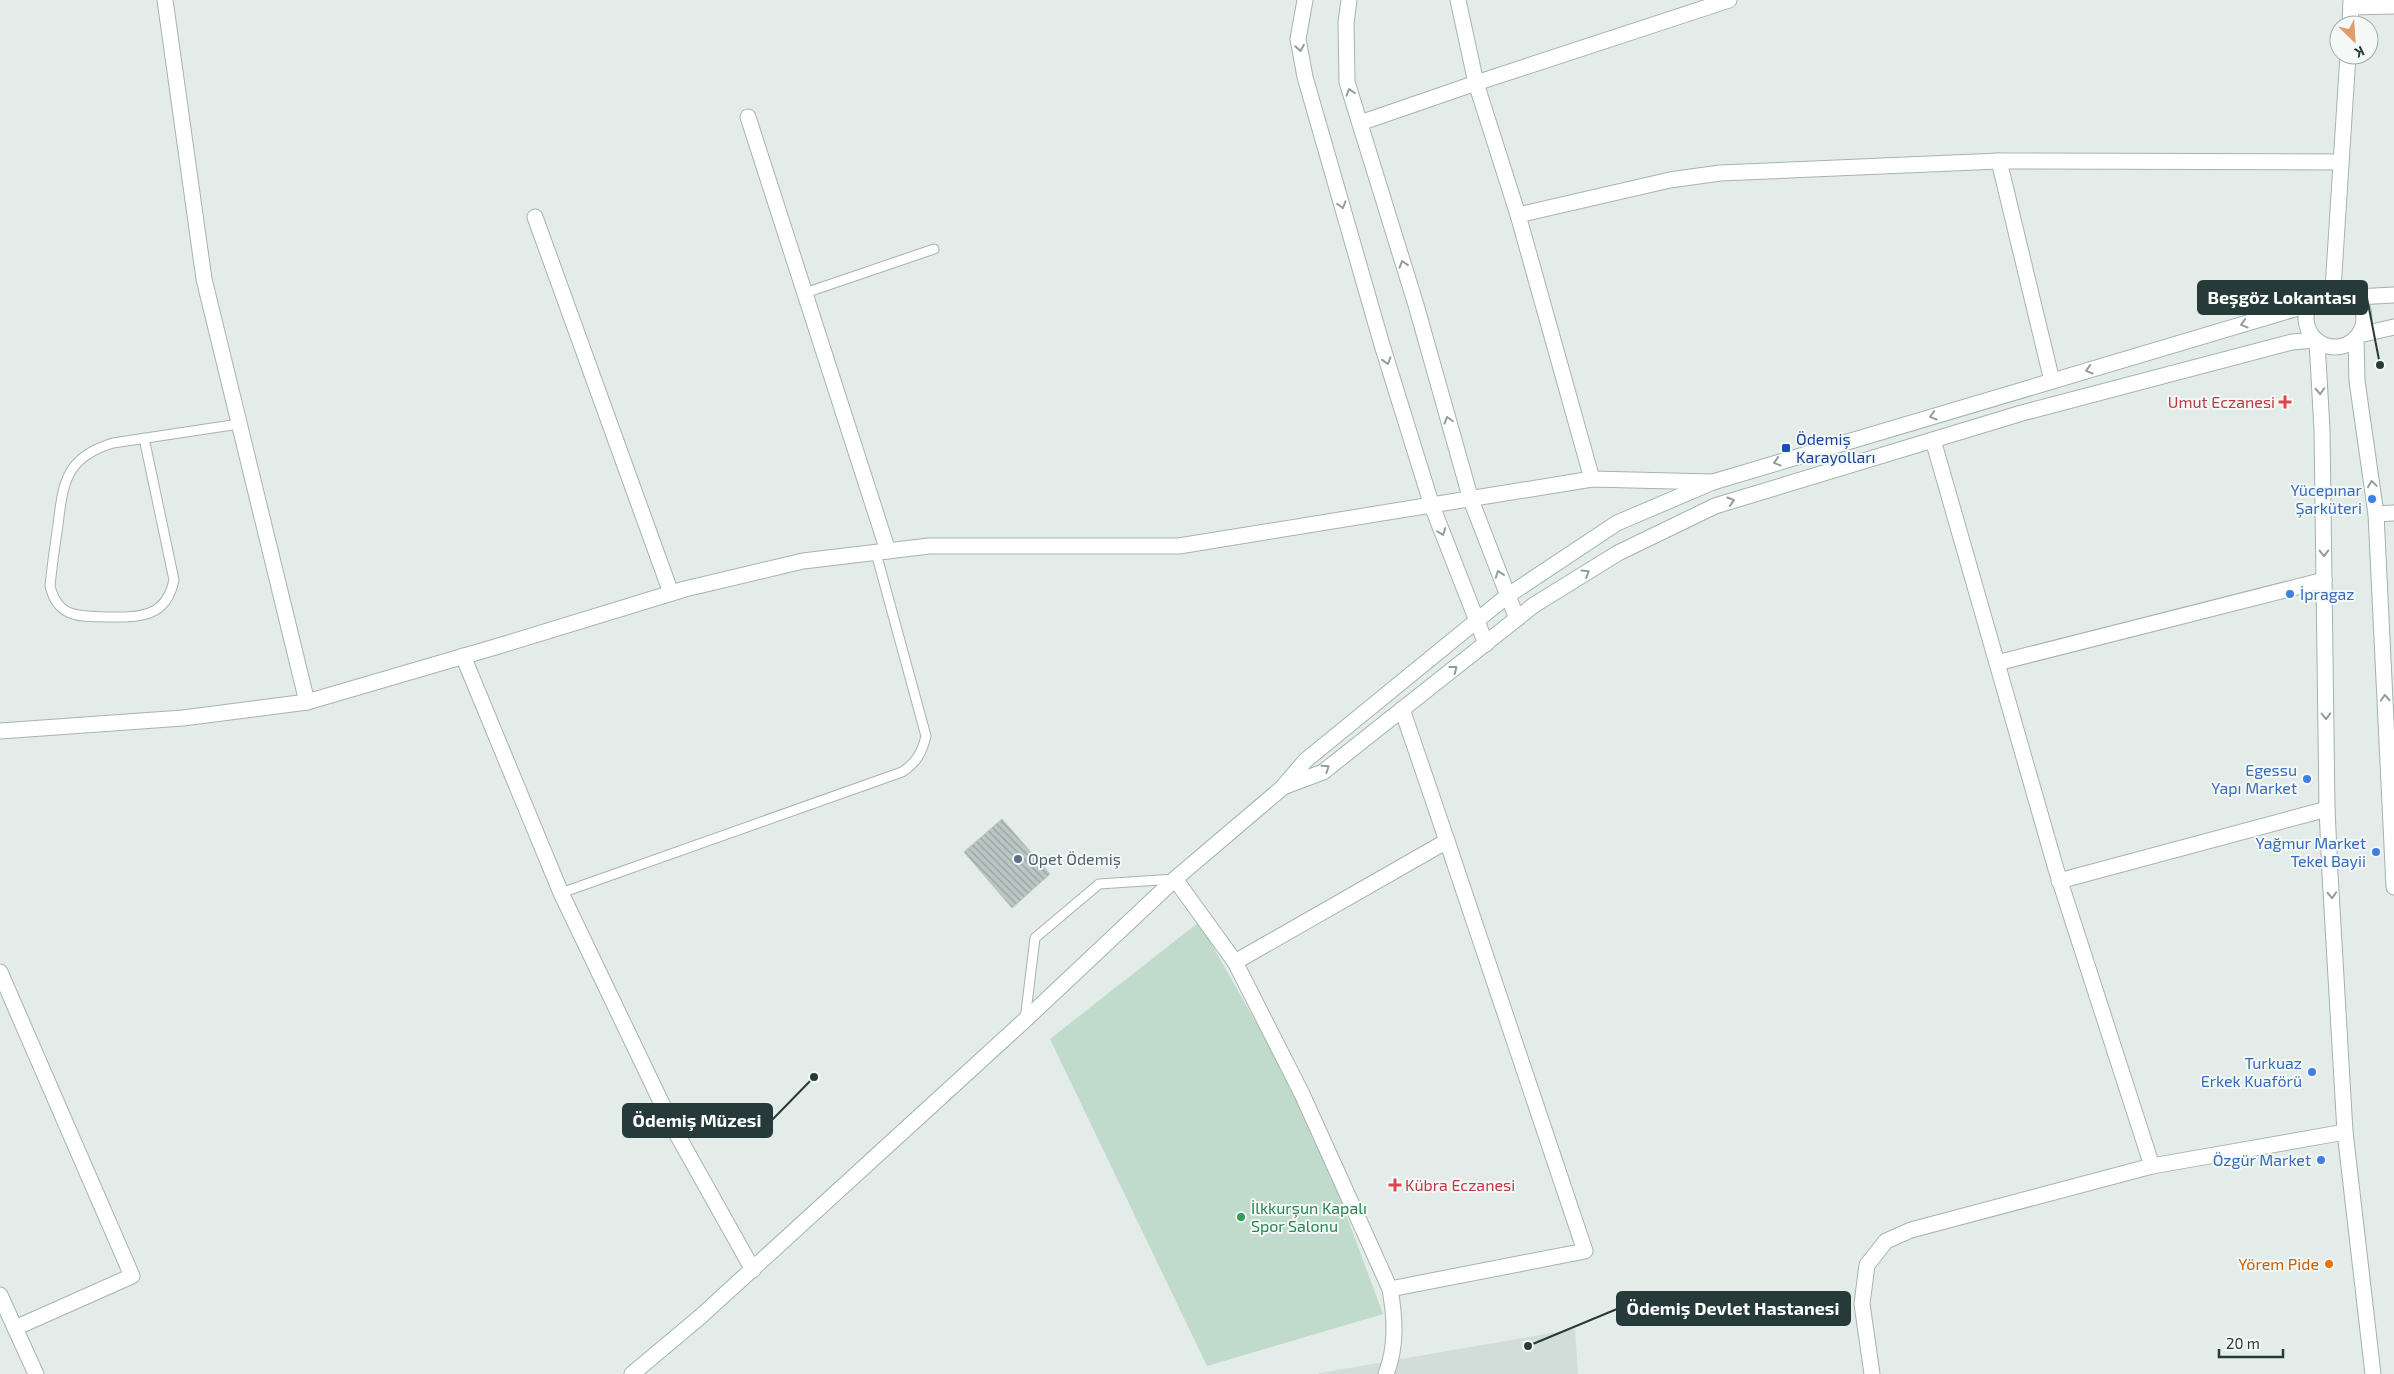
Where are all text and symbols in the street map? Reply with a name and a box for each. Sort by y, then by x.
north arrow [2329,15,2379,65]
text: K [2352,43,2367,62]
one-way arrow [1294,44,1304,52]
one-way arrow [1346,88,1356,96]
one-way arrow [1336,200,1346,208]
one-way arrow [1399,260,1409,268]
callout: Beşgöz Lokantası [2198,281,2367,314]
text: Beşgöz Lokantası [2207,286,2357,309]
one-way arrow [2241,318,2249,328]
one-way arrow [1382,356,1392,365]
one-way arrow [2085,365,2093,375]
one-way arrow [2314,387,2325,395]
place label: Umut Eczanesi [2168,392,2275,411]
marker: Umut Eczanesi [2279,396,2291,408]
one-way arrow [1929,411,1937,421]
one-way arrow [1444,416,1454,424]
place label: Ödemiş Karayolları [1796,429,1876,466]
marker: Ödemiş Karayolları [1780,442,1792,454]
one-way arrow [1773,457,1782,467]
place label: Yücepınar Şarküteri [2291,480,2363,518]
one-way arrow [2367,480,2377,488]
marker: Yücepınar Şarküteri [2366,493,2378,505]
one-way arrow [1726,497,1735,507]
one-way arrow [1436,527,1446,536]
one-way arrow [2319,550,2329,557]
one-way arrow [1495,570,1505,579]
one-way arrow [1580,570,1589,580]
place label: İpragaz [2300,584,2354,603]
marker: İpragaz [2284,588,2296,600]
one-way arrow [1448,666,1457,674]
one-way arrow [2379,694,2390,702]
one-way arrow [2321,712,2331,720]
place label: Egessu Yapı Market [2211,760,2297,797]
one-way arrow [1320,765,1330,774]
marker: Egessu Yapı Market [2301,773,2313,785]
place label: Yağmur Market Tekel Bayii [2255,833,2366,870]
marker: Yağmur Market Tekel Bayii [2370,846,2382,858]
place label: Opet Ödemiş [1028,849,1121,869]
marker: Opet Ödemiş [1012,853,1024,865]
one-way arrow [2326,892,2337,900]
place label: Turkuaz Erkek Kuaförü [2201,1053,2302,1090]
marker: Turkuaz Erkek Kuaförü [2306,1066,2318,1078]
callout: Ödemiş Müzesi [623,1104,772,1137]
text: Ödemiş Müzesi [633,1109,761,1132]
place label: Özgür Market [2213,1150,2311,1169]
marker: Özgür Market [2315,1154,2327,1166]
place label: Kübra Eczanesi [1405,1175,1515,1194]
marker: Kübra Eczanesi [1389,1179,1401,1191]
place label: İlkkurşun Kapalı Spor Salonu [1251,1198,1367,1235]
marker: İlkkurşun Kapalı Spor Salonu [1235,1211,1247,1223]
place label: Yörem Pide [2238,1254,2319,1273]
marker: Yörem Pide [2323,1258,2335,1270]
callout: Ödemiş Devlet Hastanesi [1617,1292,1850,1325]
text: Ödemiş Devlet Hastanesi [1627,1297,1839,1320]
scale bar [2219,1326,2283,1358]
text: 20 m [2226,1334,2260,1352]

